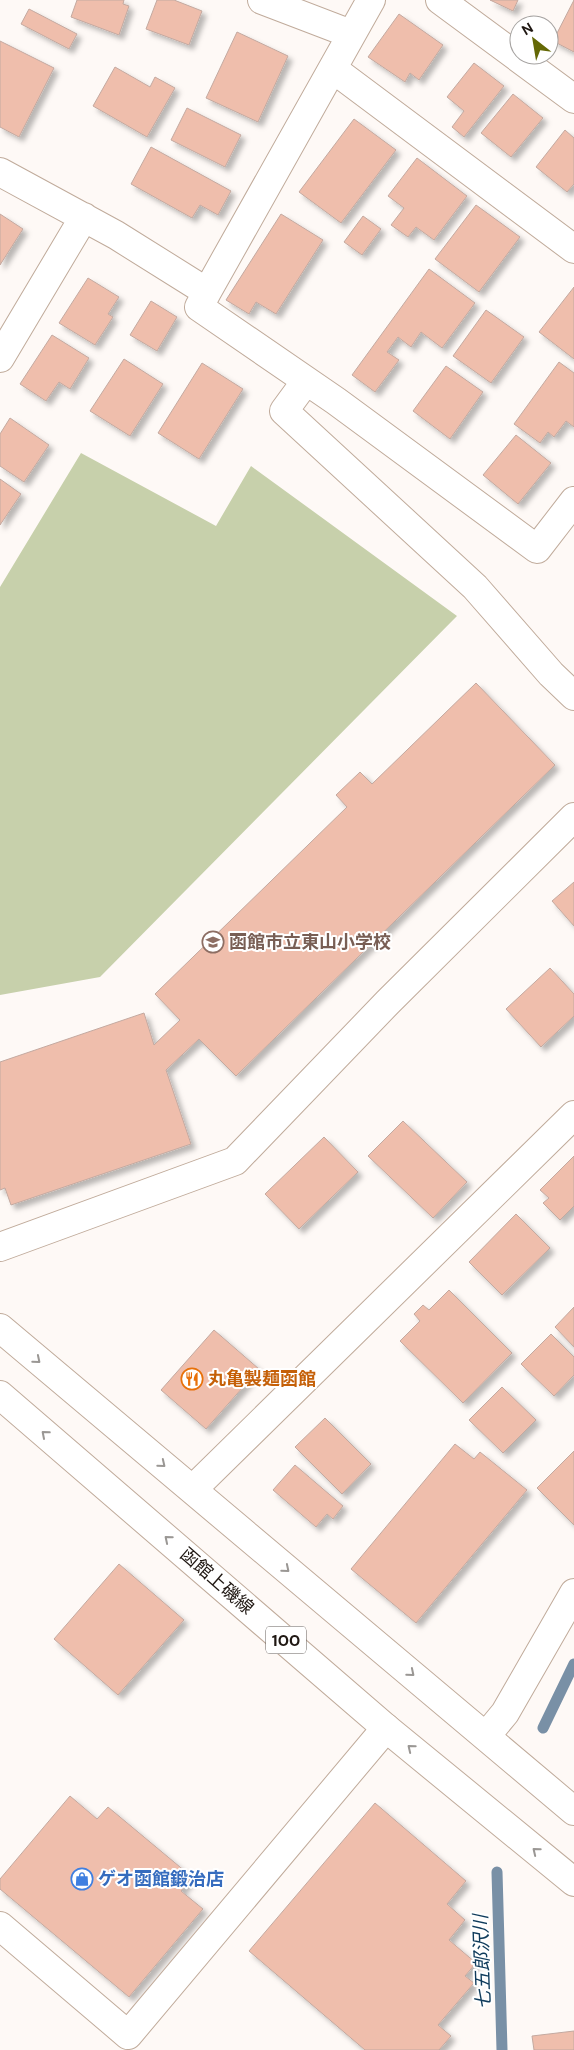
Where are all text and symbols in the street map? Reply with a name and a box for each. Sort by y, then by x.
north arrow [509,15,559,65]
text: N [518,19,536,39]
school or university icon: 函館市立東山小学校 [201,930,225,954]
place label: 函館市立東山小学校 [229,930,391,954]
one-way arrow [32,1354,41,1363]
restaurant icon: 丸亀製麺函館 [180,1367,204,1391]
place label: 丸亀製麺函館 [208,1367,316,1391]
one-way arrow [41,1430,50,1439]
one-way arrow [156,1458,165,1467]
one-way arrow [165,1537,174,1545]
street label: 函館上磯線 [175,1542,259,1620]
one-way arrow [281,1563,290,1572]
road number: 100 [266,1626,306,1654]
one-way arrow [405,1667,414,1676]
one-way arrow [407,1744,416,1753]
one-way arrow [533,1848,542,1857]
shop icon: ゲオ函館鍛治店 [70,1867,94,1891]
place label: ゲオ函館鍛治店 [98,1867,224,1891]
water label: 七五郎沢川 [468,1912,496,2010]

